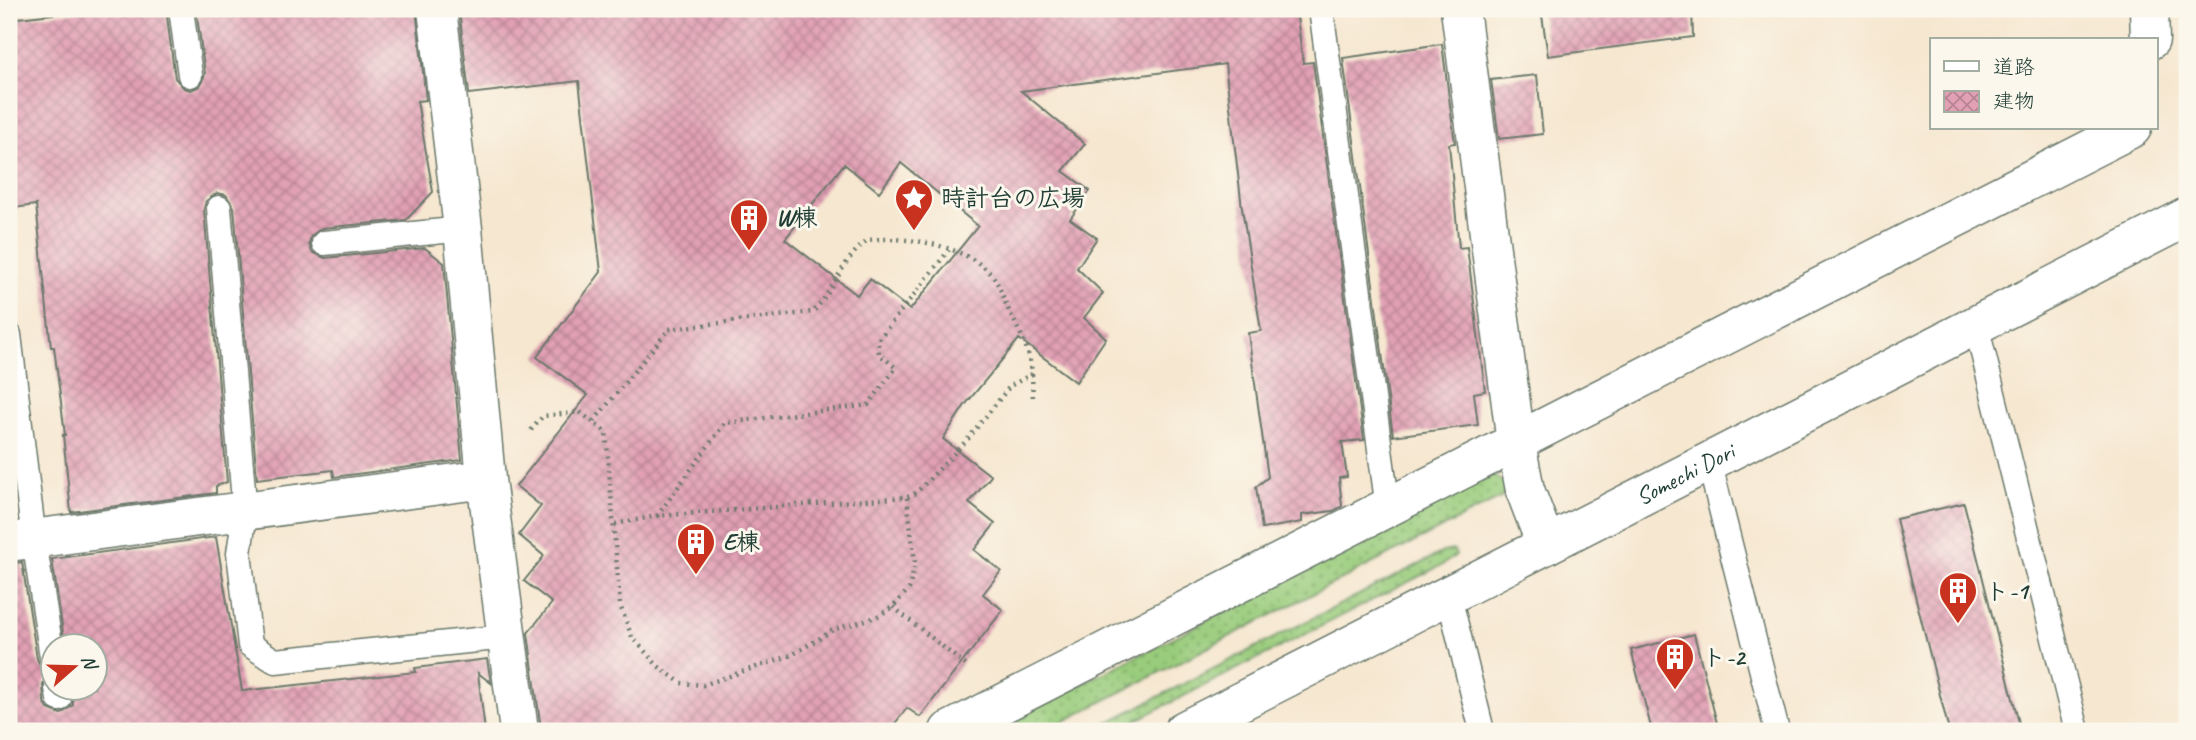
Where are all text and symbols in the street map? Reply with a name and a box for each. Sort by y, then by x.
legend [1930,38,2158,130]
text: 道路 [1993,54,2035,80]
text: 建物 [1993,88,2035,114]
place icon: 時計台の広場 [893,177,935,232]
place label: 時計台の広場 [941,183,1085,213]
building icon: W棟 [728,197,770,252]
place label: W棟 [776,203,818,233]
street label: Somechi Dori [1631,435,1742,512]
building icon: E棟 [675,521,717,576]
place label: E棟 [723,527,761,557]
building icon: ト-1 [1937,570,1979,625]
place label: ト-1 [1985,576,2031,606]
north arrow [38,632,108,702]
building icon: ト-2 [1654,636,1696,691]
place label: ト-2 [1702,642,1747,672]
text: N [76,652,103,674]

